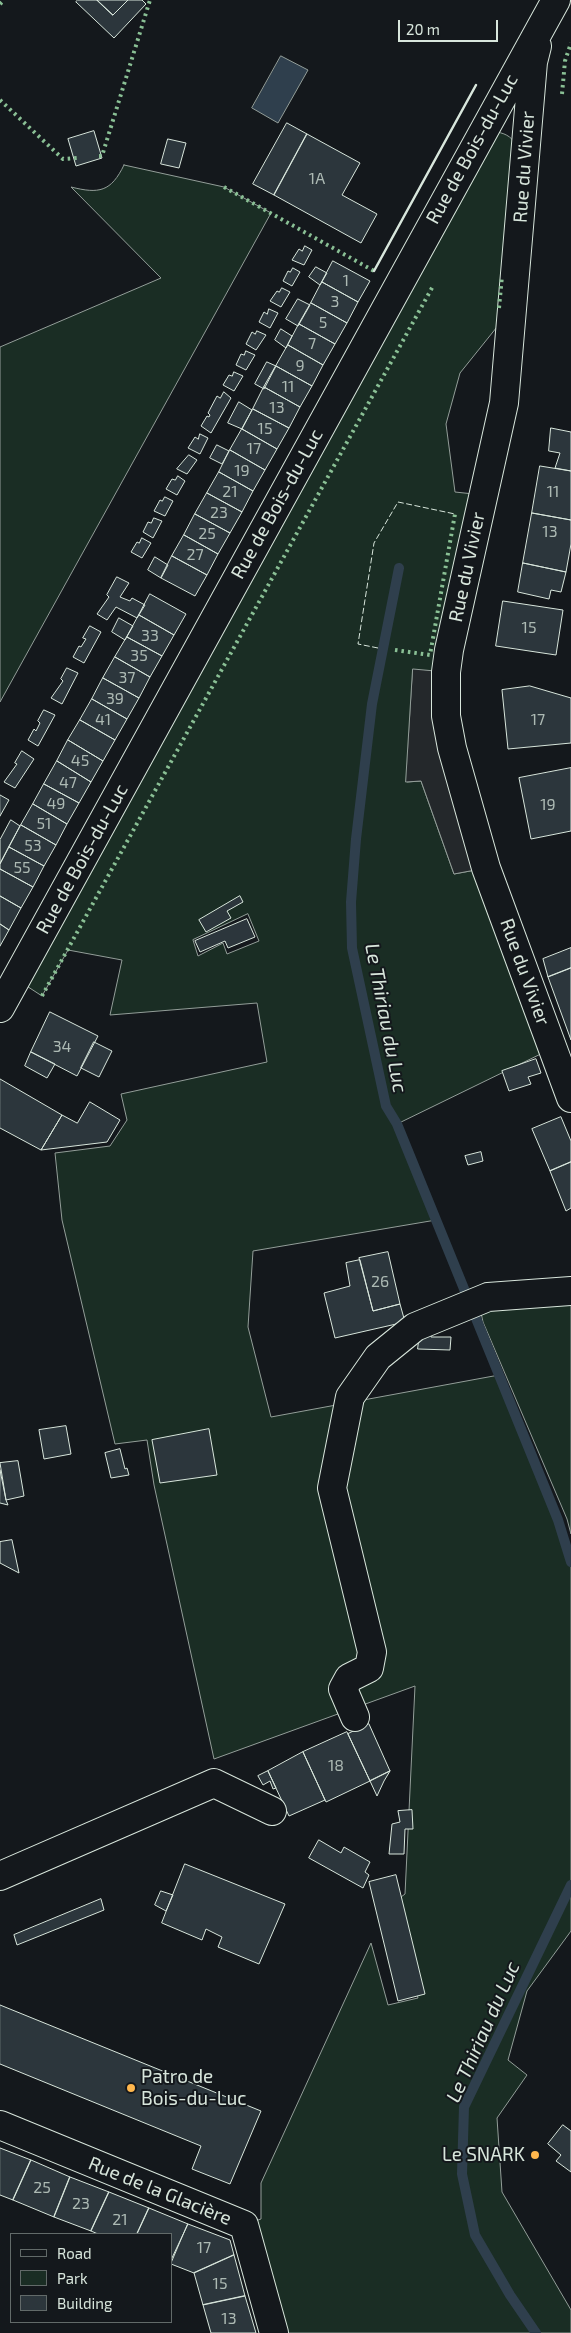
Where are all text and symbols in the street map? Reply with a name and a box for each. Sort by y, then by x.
scale bar [401,10,501,42]
text: 20 m [406,20,440,38]
street label: Rue de Bois-du-Luc [421,70,523,228]
street label: Rue du Vivier [509,110,539,224]
house number: 1A [309,169,325,189]
house number: 1 [343,271,349,291]
house number: 3 [331,292,339,312]
house number: 5 [319,313,327,333]
house number: 7 [308,334,316,354]
house number: 9 [295,356,305,376]
house number: 11 [282,377,294,397]
house number: 13 [269,398,285,418]
house number: 15 [258,419,272,439]
street label: Rue de Bois-du-Luc [226,425,328,583]
house number: 17 [247,439,261,459]
house number: 19 [234,461,250,481]
house number: 21 [222,482,238,502]
house number: 11 [547,482,559,502]
house number: 23 [210,503,228,523]
street label: Rue du Vivier [444,510,490,624]
house number: 13 [542,522,558,542]
house number: 25 [198,524,216,544]
house number: 27 [186,545,204,565]
house number: 15 [522,618,536,638]
house number: 33 [141,626,159,646]
house number: 35 [130,646,148,666]
house number: 37 [118,668,136,688]
house number: 39 [106,689,124,709]
house number: 41 [95,710,111,730]
house number: 17 [531,710,545,730]
house number: 45 [71,751,89,771]
house number: 47 [59,773,77,793]
street label: Rue de Bois-du-Luc [31,780,133,938]
house number: 49 [47,794,65,814]
house number: 19 [540,795,556,815]
house number: 51 [37,814,51,834]
house number: 53 [24,836,42,856]
house number: 55 [13,858,31,878]
street label: Rue du Vivier [495,916,555,1028]
water label: Le Thiriau du Luc [360,941,412,1095]
house number: 34 [53,1037,71,1057]
house number: 26 [371,1272,389,1292]
house number: 18 [328,1756,344,1776]
water label: Le Thiriau du Luc [441,1958,525,2106]
place label: Patro de Bois-du-Luc [141,2066,247,2110]
marker: Patro de Bois-du-Luc [125,2082,137,2094]
place label: Le SNARK [442,2144,525,2166]
marker: Le SNARK [529,2149,541,2161]
street label: Rue de la Glacière [85,2152,235,2230]
house number: 25 [33,2178,51,2198]
house number: 23 [72,2194,90,2214]
house number: 21 [112,2210,128,2230]
legend [10,2233,172,2323]
house number: 17 [197,2238,211,2258]
text: Road [57,2244,92,2262]
text: Park [57,2269,88,2287]
house number: 15 [213,2274,227,2294]
text: Building [57,2294,112,2312]
house number: 13 [221,2309,237,2329]

